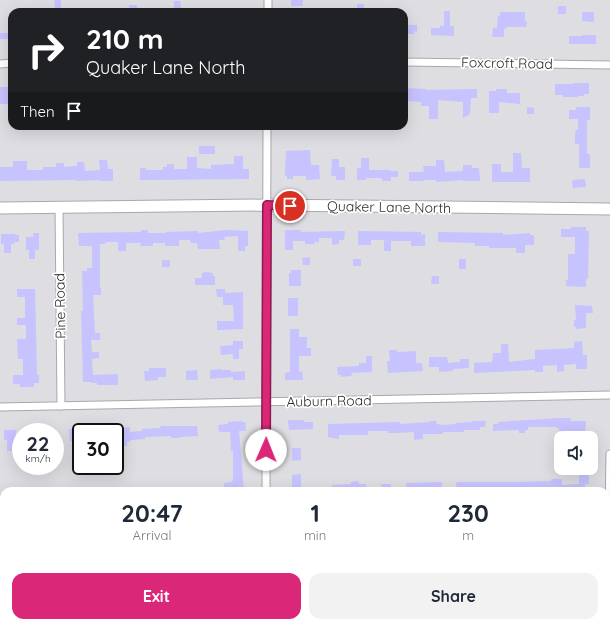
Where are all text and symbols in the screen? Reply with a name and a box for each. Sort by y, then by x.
text: 210 m [86,21,164,56]
icon: right [20,24,72,76]
street label: Foxcroft Road [461,53,553,73]
text: Quaker Lane North [86,56,246,79]
icon: arrive [63,100,85,122]
text: Then [20,102,55,121]
pin [273,189,307,223]
icon: arrive [279,195,301,217]
street label: Quaker Lane North [327,197,451,217]
street label: Pine Road [50,273,70,339]
street label: Auburn Road [286,391,372,411]
speed limit sign: 30 [72,423,124,475]
position arrow [245,429,287,471]
text: 22 [27,431,49,456]
map controls [554,431,598,475]
button: sound [554,431,598,475]
text: km/h [25,452,51,465]
text: 20:47 [121,498,183,528]
text: 1 [310,498,320,528]
text: 230 [447,498,489,528]
text: Arrival [133,527,171,543]
text: min [304,527,326,543]
text: m [462,527,474,543]
button: Exit [12,573,301,619]
button: Share [309,573,598,619]

